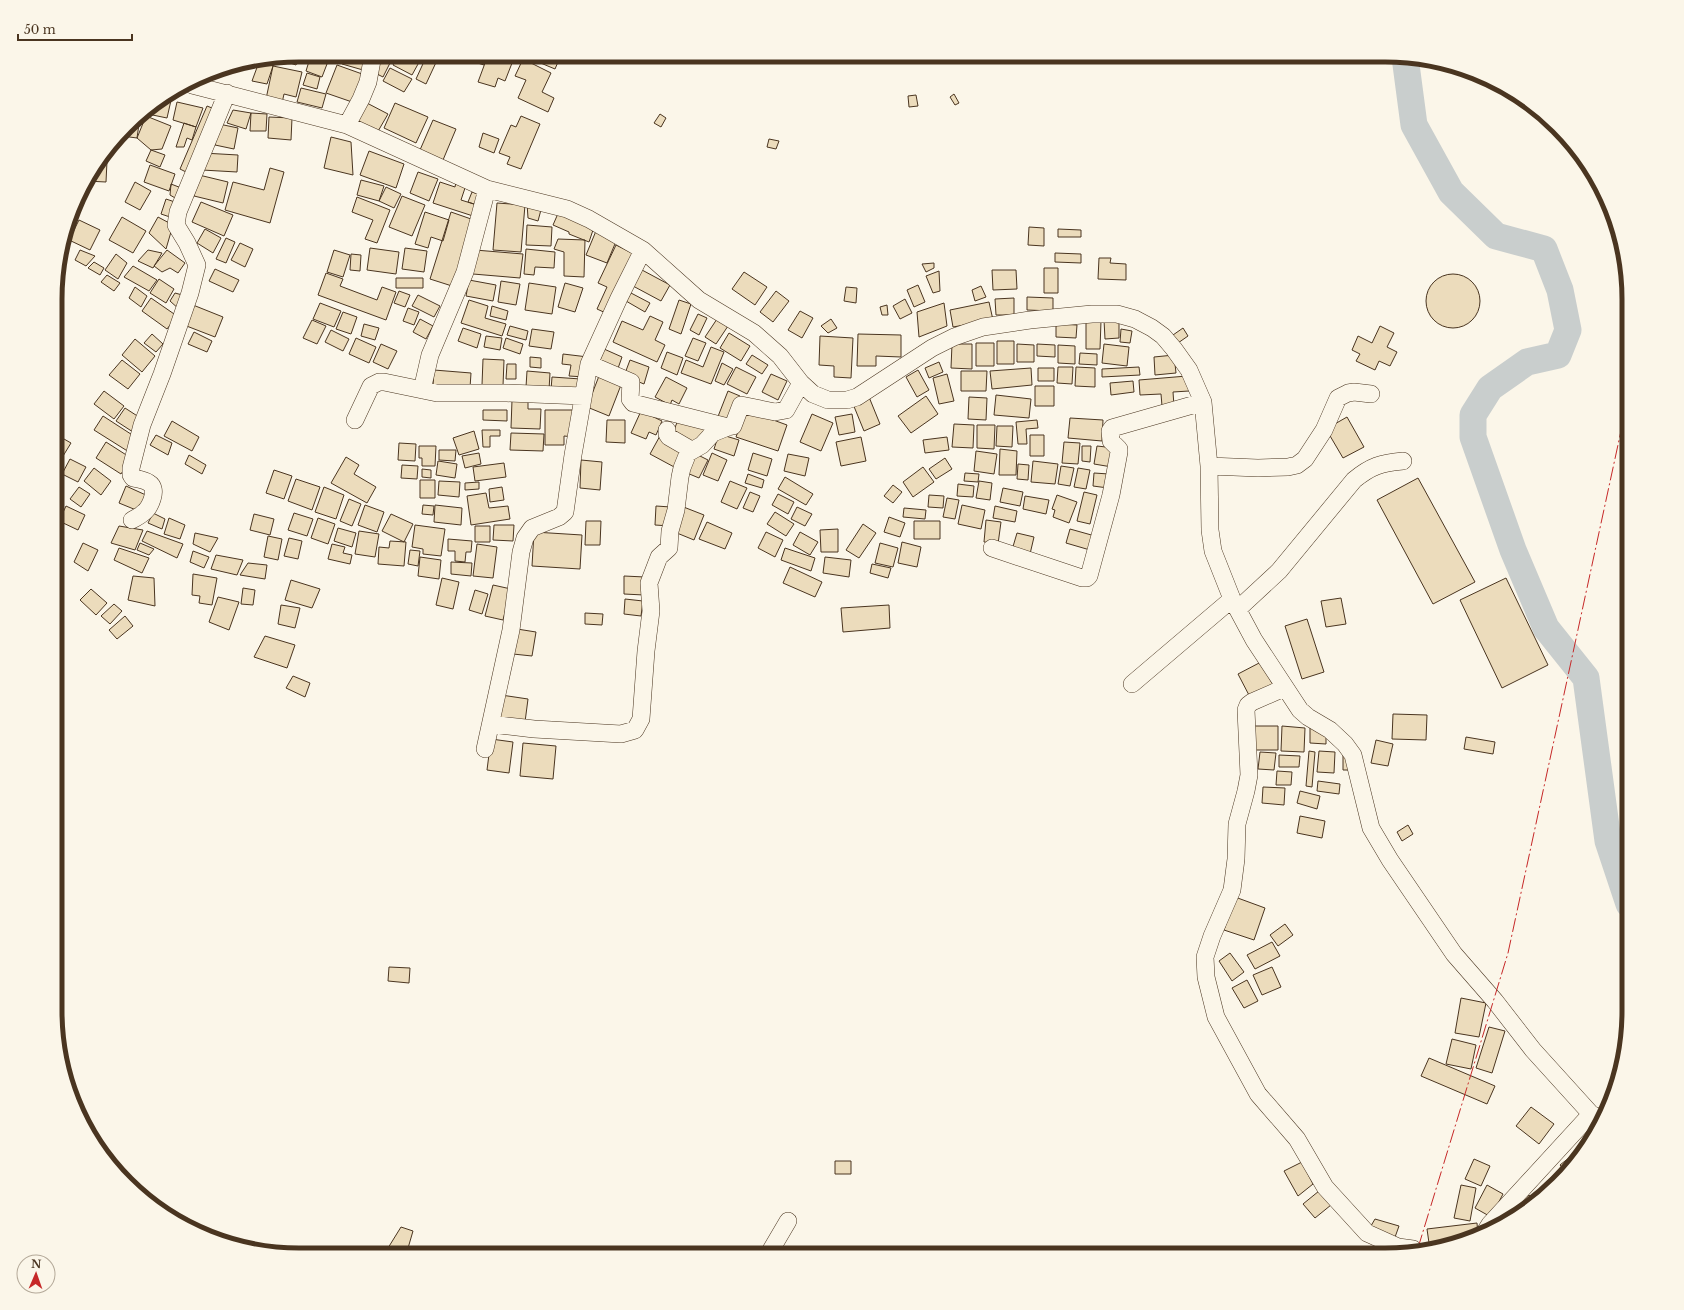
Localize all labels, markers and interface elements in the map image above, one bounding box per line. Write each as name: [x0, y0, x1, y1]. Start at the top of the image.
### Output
scale bar: [18, 16, 132, 42]
text: 50 m: [24, 22, 56, 37]
north arrow: [16, 1254, 56, 1294]
text: N: [31, 1257, 42, 1271]

